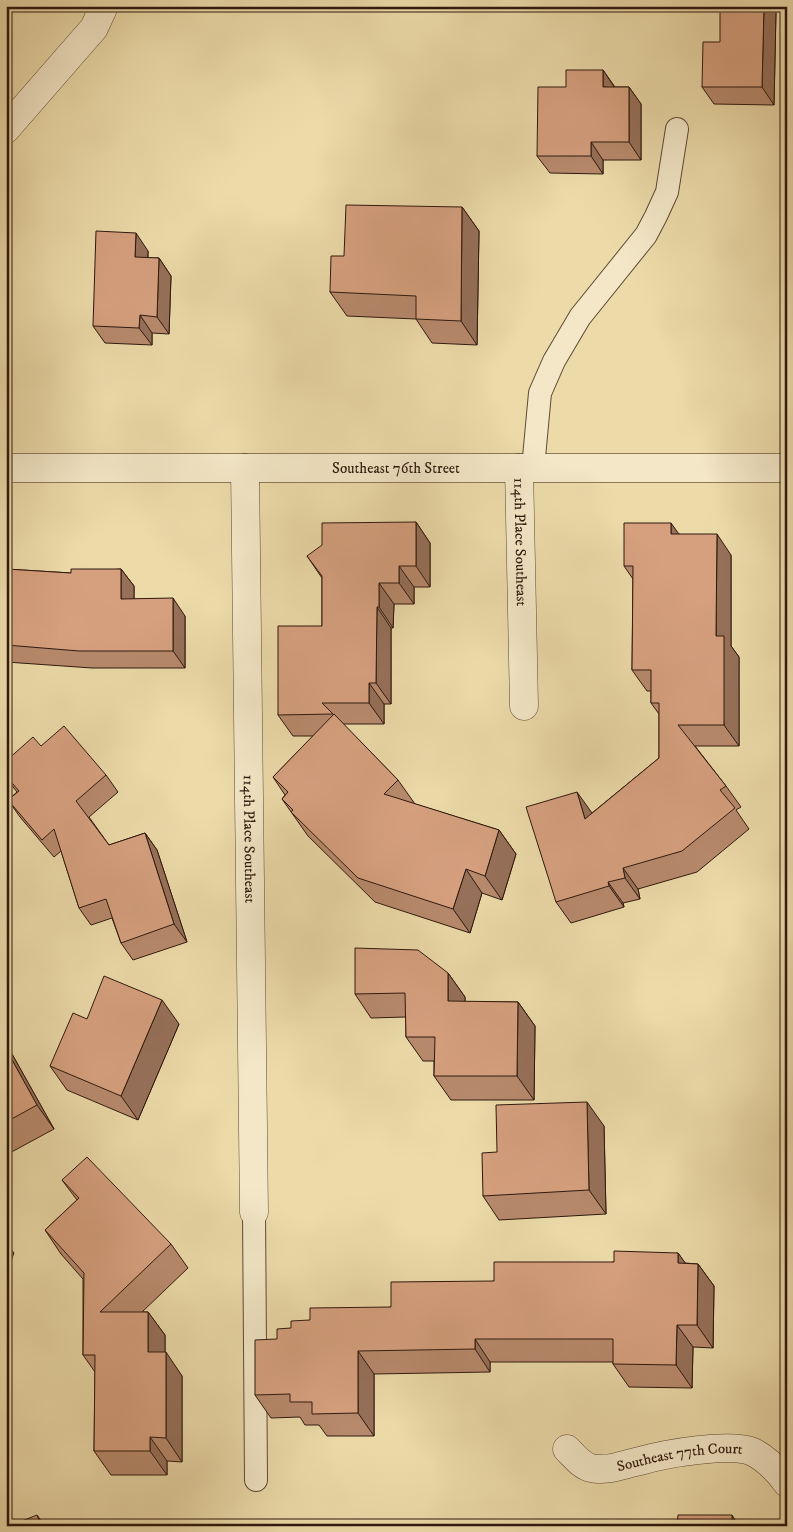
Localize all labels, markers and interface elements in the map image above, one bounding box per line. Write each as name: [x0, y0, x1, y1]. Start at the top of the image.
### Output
street label: Southeast 76th Street: [332, 459, 460, 478]
street label: 114th Place Southeast: [509, 478, 531, 607]
street label: 114th Place Southeast: [239, 775, 259, 904]
street label: Southeast 77th Court: [615, 1439, 744, 1476]

